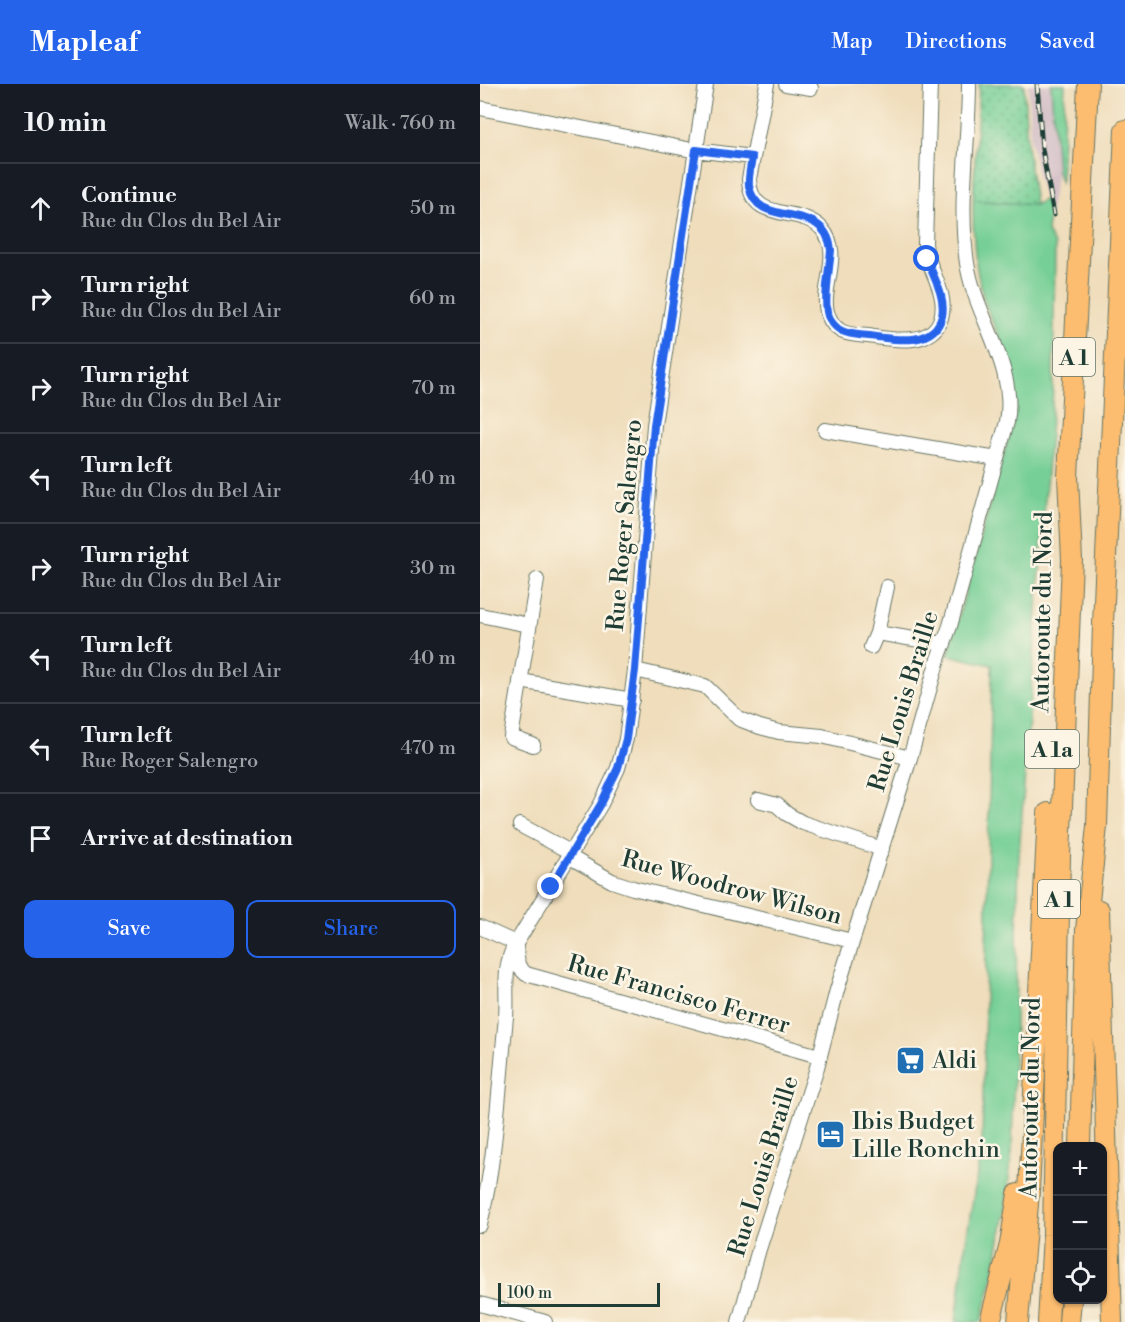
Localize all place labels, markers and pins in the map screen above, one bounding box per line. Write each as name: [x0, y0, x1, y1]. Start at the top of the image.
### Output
supermarket icon: Aldi: [895, 1044, 927, 1076]
place label: Aldi: [931, 1046, 977, 1076]
place label: Ibis Budget Lille Ronchin: [852, 1107, 1000, 1165]
hotel icon: Ibis Budget Lille Ronchin: [815, 1119, 847, 1151]

